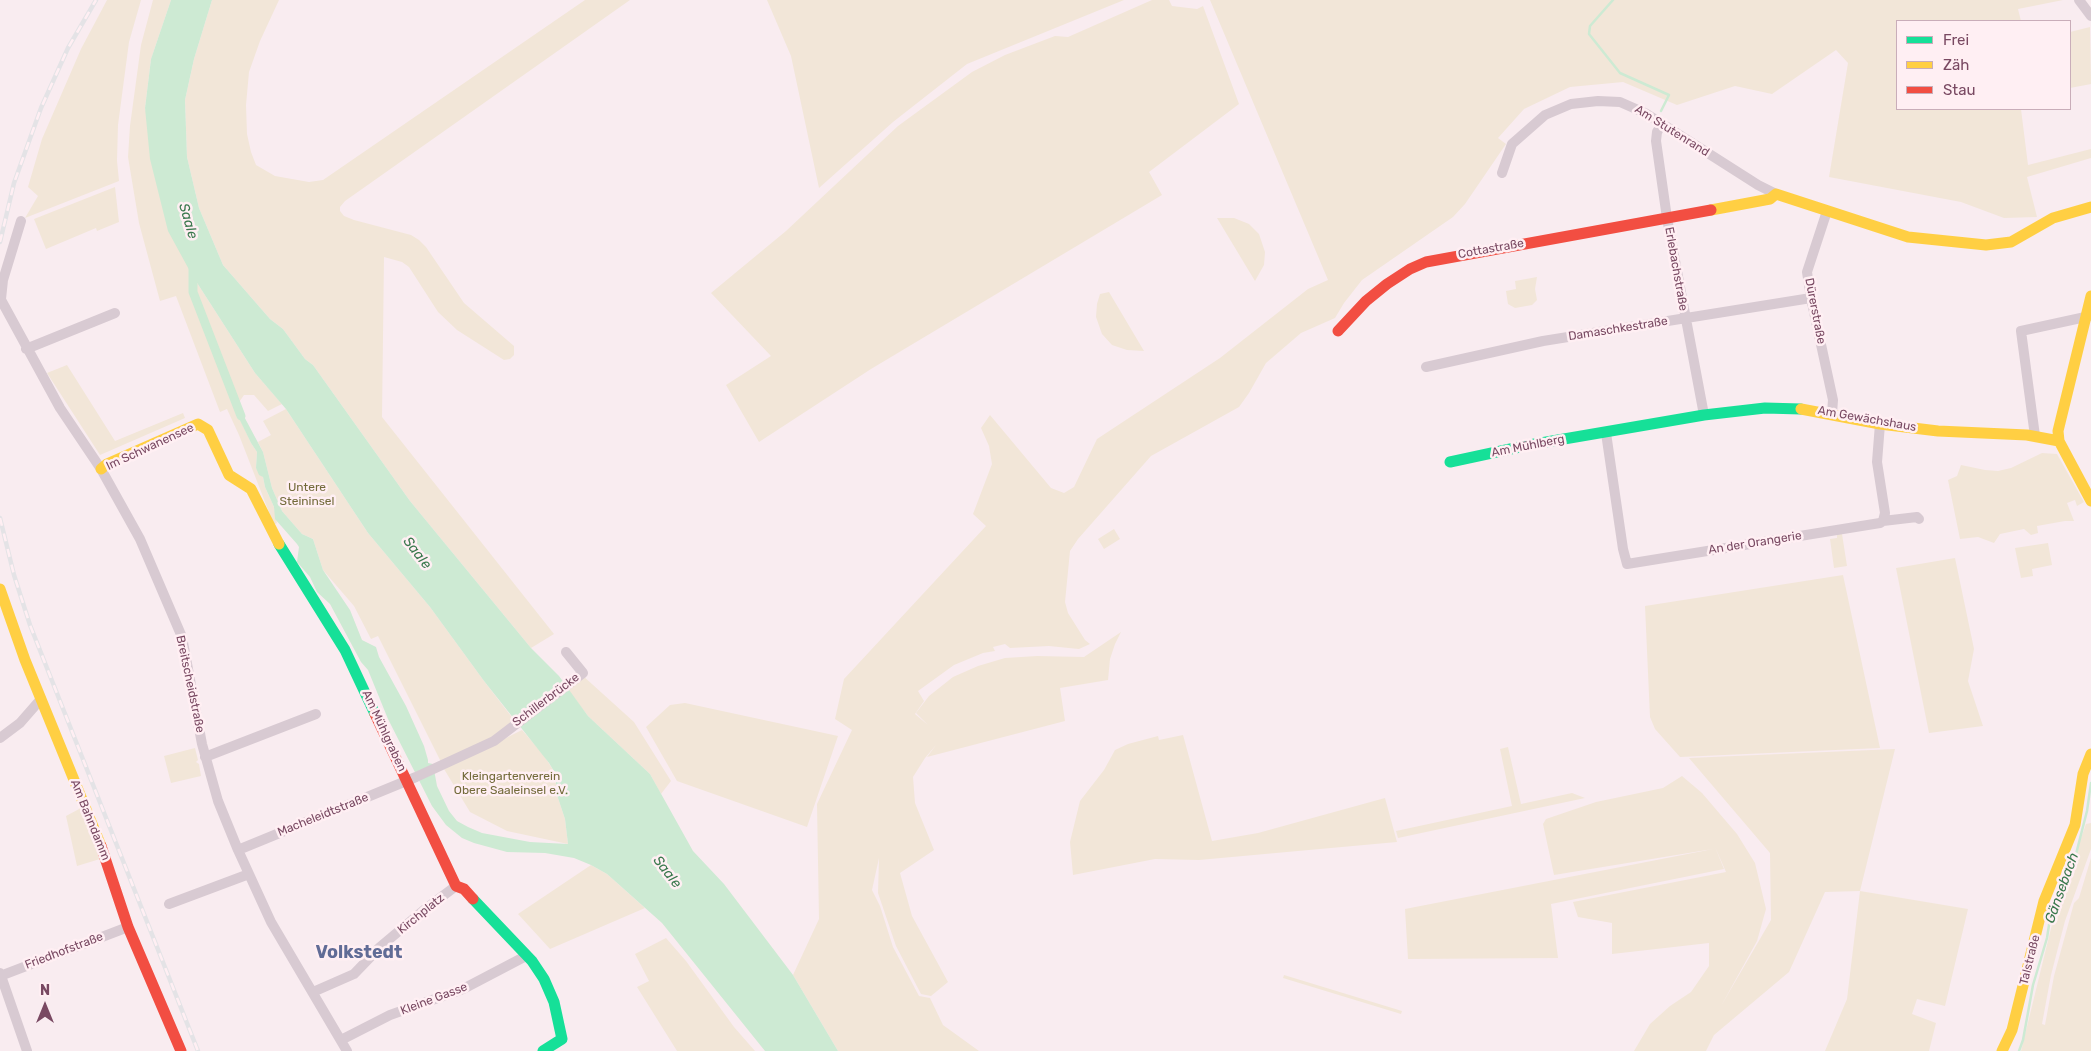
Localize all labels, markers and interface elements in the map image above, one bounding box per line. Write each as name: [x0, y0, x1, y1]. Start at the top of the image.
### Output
legend: [1896, 20, 2071, 110]
text: Frei: [1943, 31, 1969, 49]
text: Zäh: [1943, 56, 1969, 74]
text: Stau: [1943, 81, 1976, 99]
street label: Am Stutenrand: [1632, 102, 1712, 160]
water label: Saale: [175, 201, 201, 241]
street label: Erlebachstraße: [1662, 226, 1690, 312]
street label: Cottastraße: [1457, 236, 1525, 262]
street label: Dürerstraße: [1802, 277, 1828, 345]
street label: Damaschkestraße: [1567, 314, 1669, 344]
street label: Am Gewächshaus: [1817, 403, 1917, 435]
street label: Im Schwanensee: [104, 420, 196, 474]
street label: Am Mühlberg: [1490, 432, 1566, 460]
park label: Untere Steininsel: [280, 481, 334, 509]
street label: An der Orangerie: [1707, 529, 1803, 557]
water label: Saale: [399, 534, 435, 572]
street label: Breitscheidstraße: [173, 634, 207, 734]
street label: Schillerbrücke: [510, 670, 582, 730]
street label: Am Mühlgraben: [359, 688, 409, 774]
park label: Kleingartenverein Obere Saaleinsel e.V.: [454, 770, 568, 798]
street label: Am Bahndamm: [67, 777, 113, 863]
street label: Macheleidtstraße: [275, 790, 371, 840]
water label: Gänsebach: [2041, 850, 2083, 926]
water label: Saale: [649, 853, 685, 891]
street label: Kirchplatz: [395, 891, 447, 937]
street label: Friedhofstraße: [23, 929, 105, 973]
street label: Talstraße: [2017, 933, 2043, 987]
district label: Volkstedt: [316, 942, 402, 964]
street label: Kleine Gasse: [399, 980, 469, 1018]
north arrow: [20, 981, 70, 1031]
text: N: [40, 982, 50, 999]

